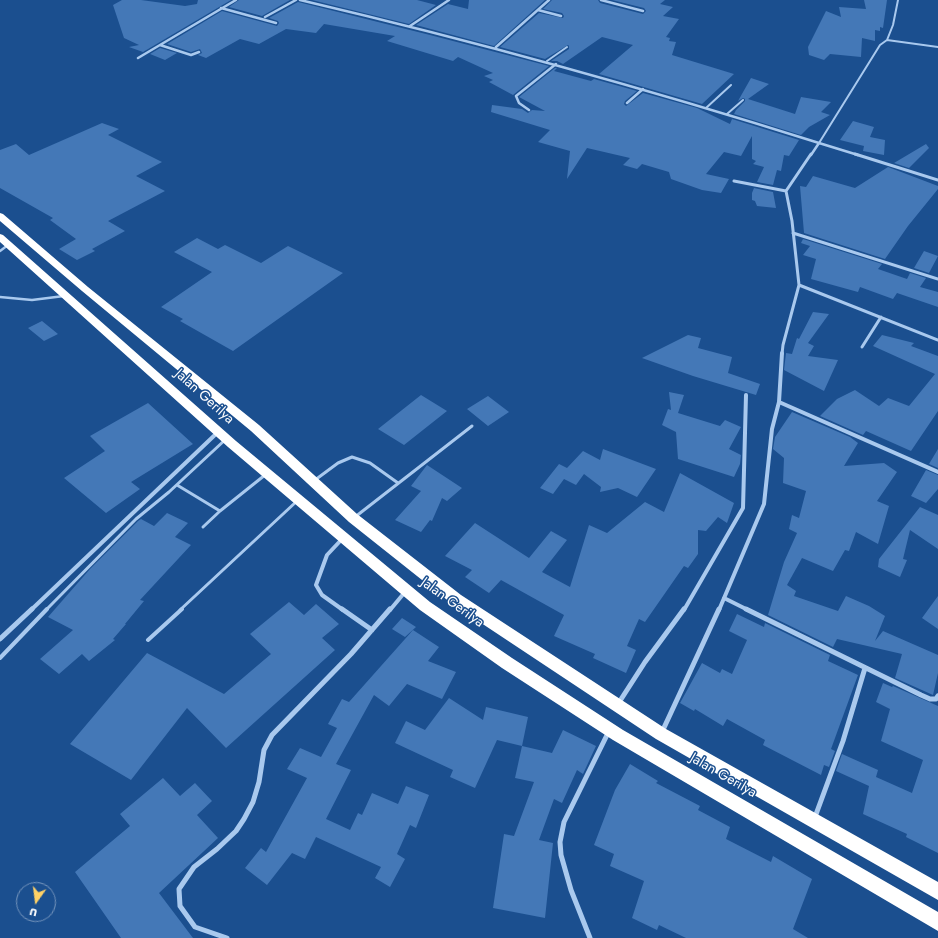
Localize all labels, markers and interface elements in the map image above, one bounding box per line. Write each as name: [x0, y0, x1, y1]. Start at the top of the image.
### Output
street label: Jalan Gerilya: [171, 366, 237, 428]
street label: Jalan Gerilya: [417, 574, 487, 632]
street label: Jalan Gerilya: [687, 750, 759, 802]
north arrow: [16, 882, 56, 922]
text: U: [28, 904, 39, 921]

